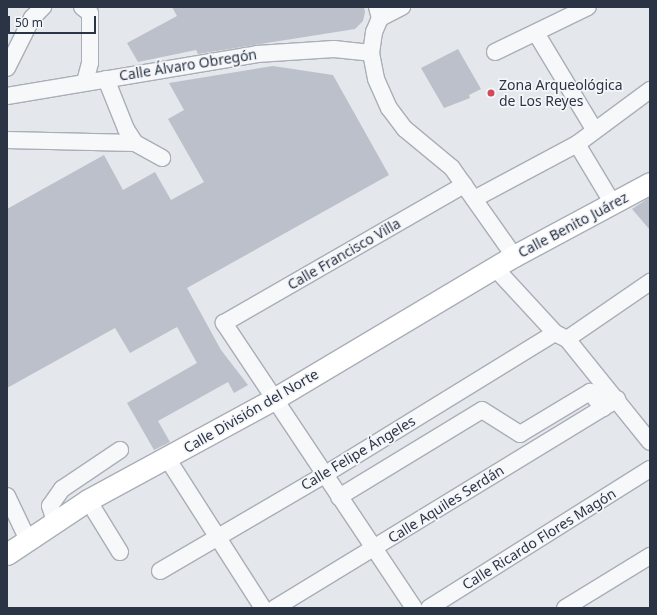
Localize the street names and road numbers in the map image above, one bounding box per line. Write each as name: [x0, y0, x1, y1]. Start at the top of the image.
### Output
street label: Calle Álvaro Obregón: [118, 46, 258, 84]
street label: Calle Benito Juárez: [515, 189, 631, 261]
street label: Calle Francisco Villa: [285, 215, 403, 293]
street label: Calle División del Norte: [181, 366, 321, 456]
street label: Calle Felipe Ángeles: [298, 412, 418, 494]
street label: Calle Aquiles Serdán: [385, 462, 507, 546]
street label: Calle Ricardo Flores Magón: [459, 485, 619, 593]

